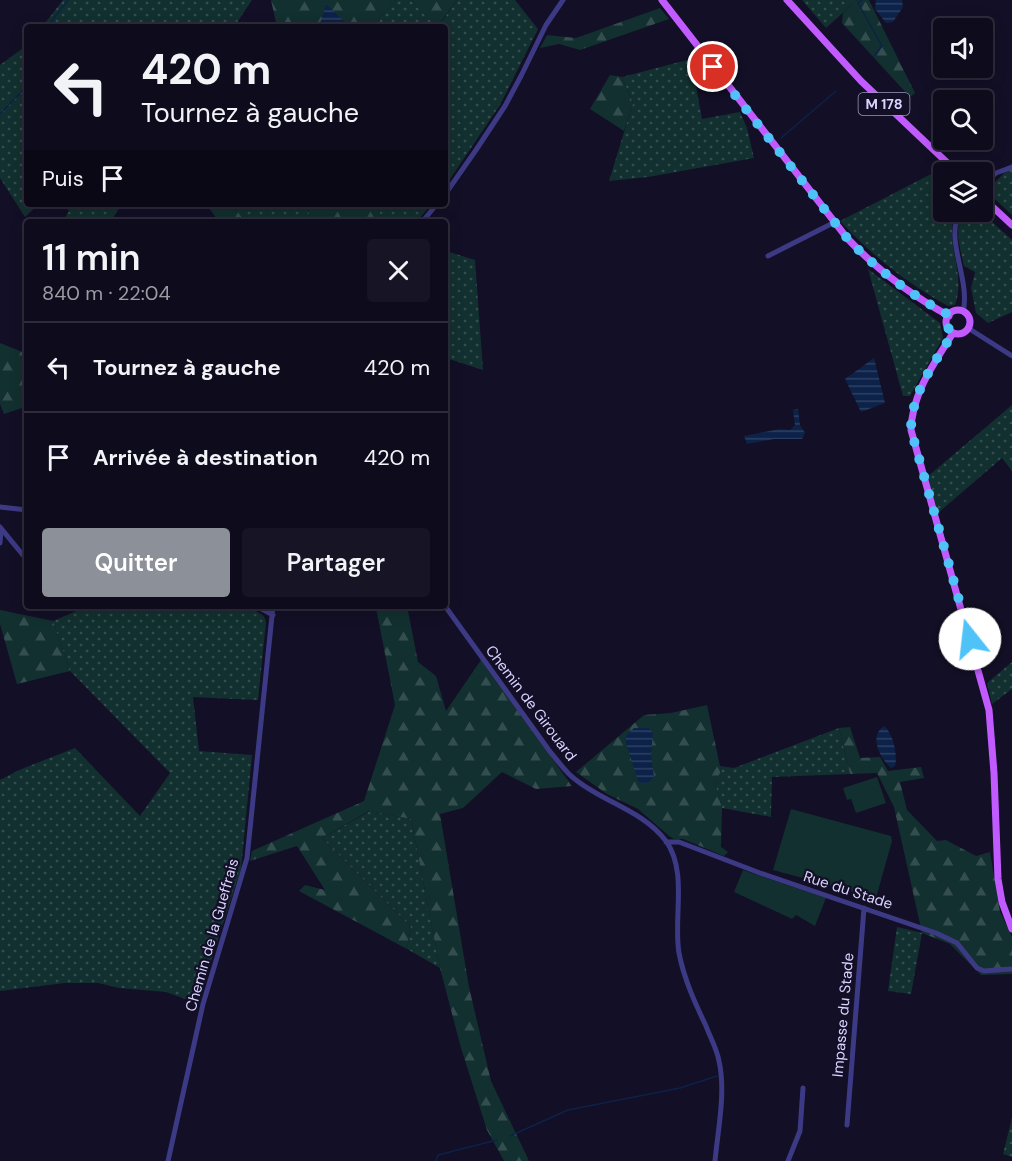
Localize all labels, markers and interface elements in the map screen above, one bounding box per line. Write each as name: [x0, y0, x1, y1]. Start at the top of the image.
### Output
map controls: [933, 18, 993, 222]
button: sound: [933, 18, 993, 78]
pin: [687, 41, 738, 92]
text: 420 m: [141, 42, 271, 97]
icon: left: [42, 48, 120, 126]
icon: arrive: [696, 50, 729, 83]
button: search: [933, 90, 993, 150]
road number: M 178: [858, 93, 910, 115]
text: Tournez à gauche: [141, 95, 359, 130]
icon: arrive: [96, 162, 129, 195]
button: layers: [933, 162, 993, 222]
text: Puis: [42, 164, 84, 193]
text: 11 min: [42, 234, 140, 281]
button: close: [367, 239, 430, 302]
text: 840 m · 22:04: [42, 280, 171, 306]
icon: left: [42, 351, 75, 384]
text: Tournez à gauche: [93, 353, 281, 382]
text: 420 m: [364, 353, 430, 382]
icon: arrive: [42, 441, 75, 474]
text: Arrivée à destination: [93, 443, 318, 472]
text: 420 m: [364, 443, 430, 472]
button: Quitter: [42, 528, 230, 597]
button: Partager: [242, 528, 430, 597]
position arrow: [938, 607, 1002, 671]
street label: Chemin de Girouard: [481, 641, 581, 765]
street label: Chemin de la Gueffrais: [181, 856, 243, 1014]
street label: Rue du Stade: [801, 866, 895, 914]
street label: Impasse du Stade: [828, 952, 858, 1078]

